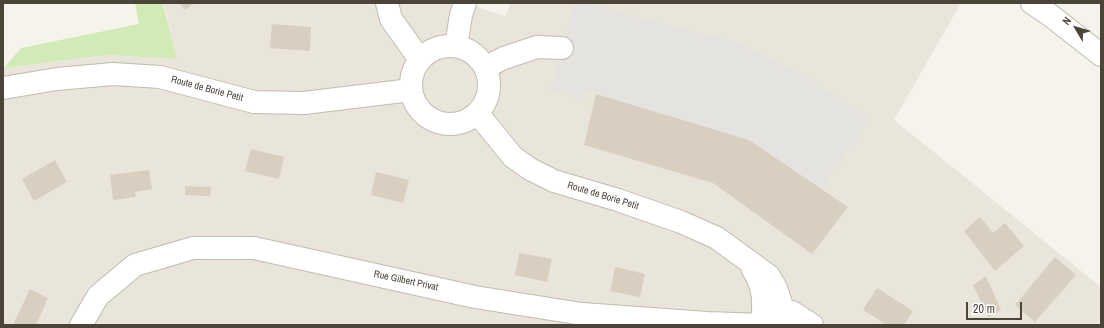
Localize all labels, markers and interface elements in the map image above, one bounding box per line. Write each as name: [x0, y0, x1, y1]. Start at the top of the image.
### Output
north arrow: [1056, 8, 1096, 48]
text: N: [1059, 14, 1074, 27]
street label: Route de Borie Petit: [170, 74, 244, 104]
street label: Route de Borie Petit: [566, 179, 640, 213]
street label: Rue Gilbert Privat: [373, 268, 439, 294]
scale bar: [968, 294, 1024, 320]
text: 20 m: [973, 301, 995, 317]

